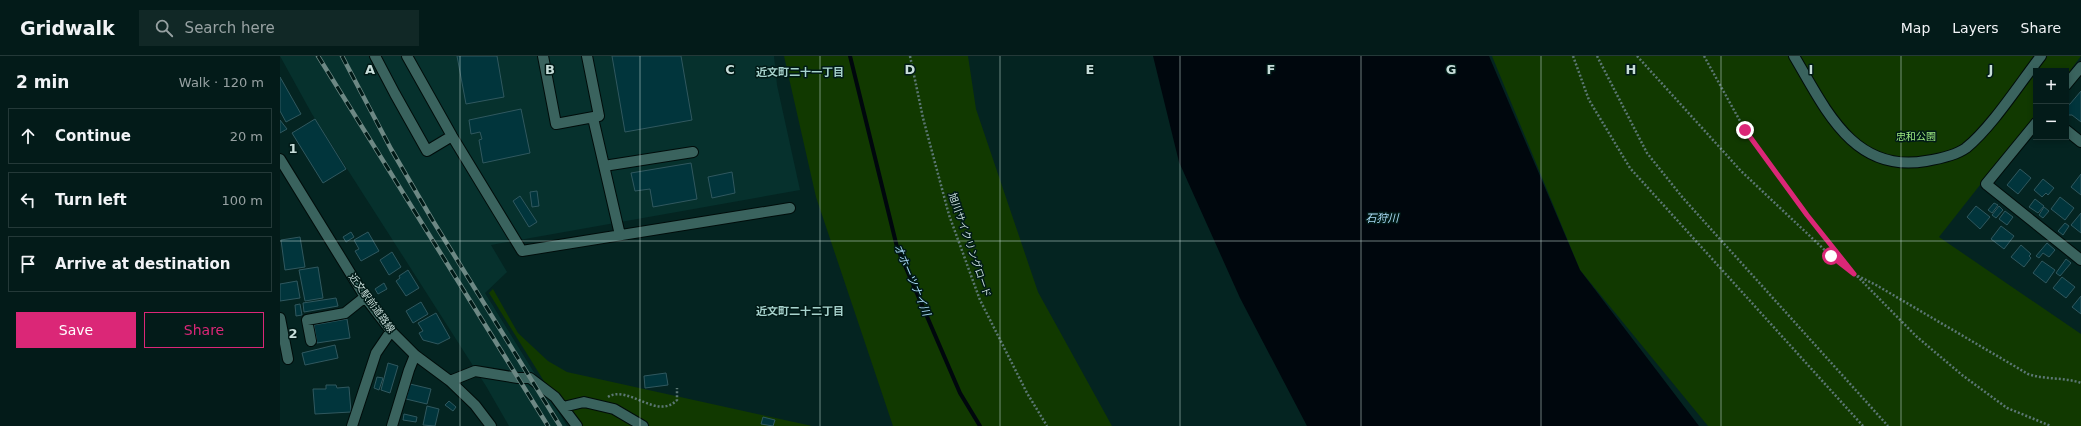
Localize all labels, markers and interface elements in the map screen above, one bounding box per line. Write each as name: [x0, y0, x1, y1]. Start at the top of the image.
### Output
search box: [139, 10, 419, 46]
text: Gridwalk: [20, 17, 115, 39]
icon: search: [153, 17, 175, 39]
text: Search here: [185, 19, 275, 37]
text: Map: [1901, 20, 1930, 36]
text: Layers: [1952, 20, 1999, 36]
text: Share: [2021, 20, 2061, 36]
text: A: [365, 62, 375, 77]
text: B: [545, 62, 555, 77]
text: C: [725, 62, 735, 77]
text: D: [905, 62, 916, 77]
text: E: [1086, 62, 1094, 77]
text: F: [1267, 62, 1275, 77]
text: G: [1446, 62, 1456, 77]
text: H: [1626, 62, 1636, 77]
text: I: [1809, 62, 1813, 77]
text: J: [1988, 62, 1993, 77]
district label: 近文町二十一丁目: [756, 66, 844, 79]
map controls: [2033, 68, 2069, 140]
button: +: [2033, 68, 2069, 104]
text: 2 min: [16, 72, 69, 92]
text: Walk · 120 m: [179, 75, 264, 90]
button: −: [2033, 104, 2069, 140]
route end: [1736, 121, 1754, 139]
icon: ahead: [17, 125, 39, 147]
text: Continue: [55, 127, 131, 145]
text: 20 m: [230, 129, 263, 144]
park label: 忠和公園: [1896, 131, 1936, 142]
text: 1: [288, 141, 298, 156]
icon: left: [17, 189, 39, 211]
text: Turn left: [55, 191, 127, 209]
street label: 旭川サイクリングロード: [947, 191, 993, 299]
text: 100 m: [221, 193, 263, 208]
water label: 石狩川: [1366, 212, 1399, 225]
water label: オホーツナイ川: [891, 242, 933, 319]
route start: [1822, 247, 1840, 265]
icon: arrive: [17, 253, 39, 275]
text: Arrive at destination: [55, 255, 230, 273]
street label: 近文駅前道路線: [347, 271, 397, 335]
district label: 近文町二十二丁目: [756, 305, 844, 318]
button: Save: [16, 312, 136, 348]
button: Share: [144, 312, 264, 348]
text: 2: [288, 326, 298, 341]

